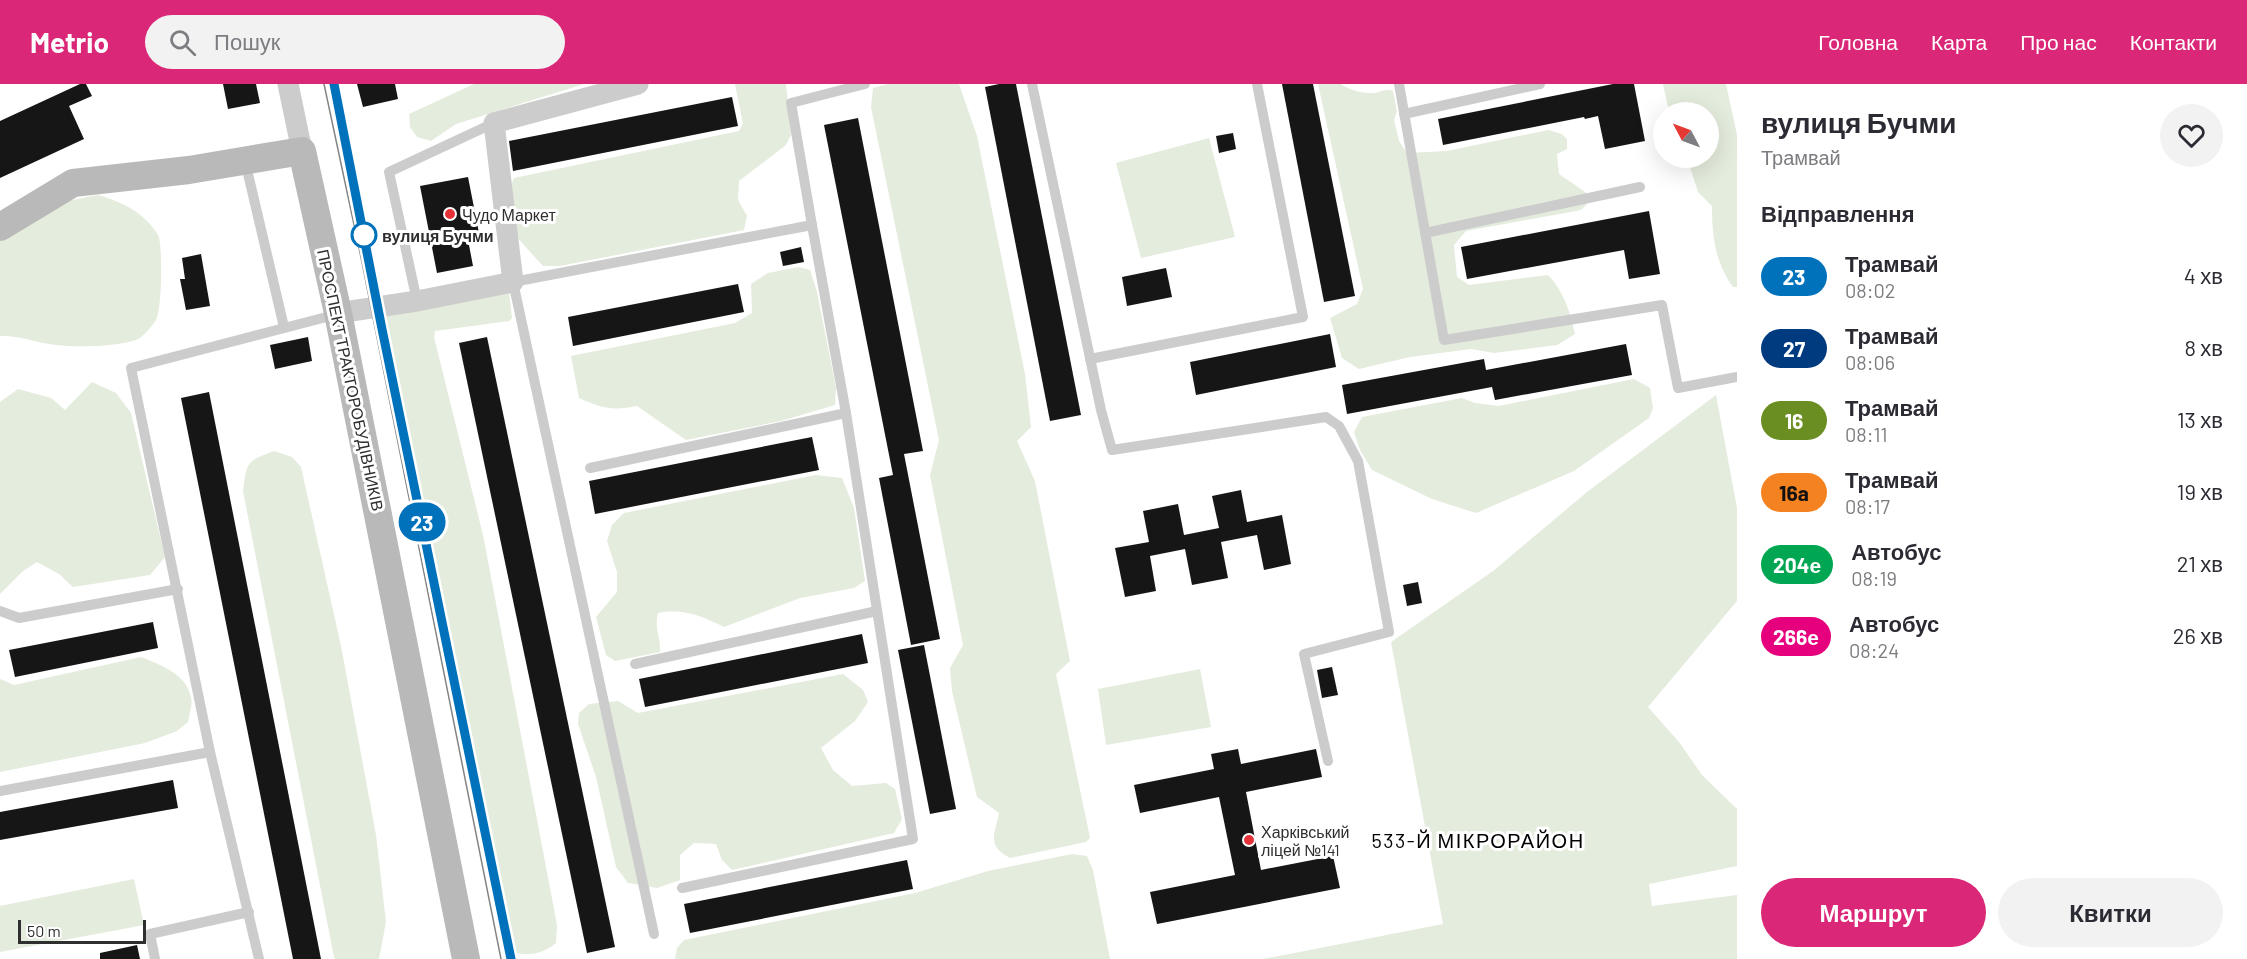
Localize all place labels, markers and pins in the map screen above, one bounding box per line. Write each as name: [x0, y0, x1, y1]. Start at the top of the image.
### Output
place label: Чудо Маркет: [462, 205, 556, 224]
marker: Чудо Маркет: [443, 207, 457, 221]
marker: вулиця Бучми: [351, 222, 377, 248]
place label: вулиця Бучми: [382, 226, 494, 245]
place label: Харківський ліцей №141: [1261, 822, 1350, 859]
marker: Харківський ліцей №141: [1242, 833, 1256, 847]

